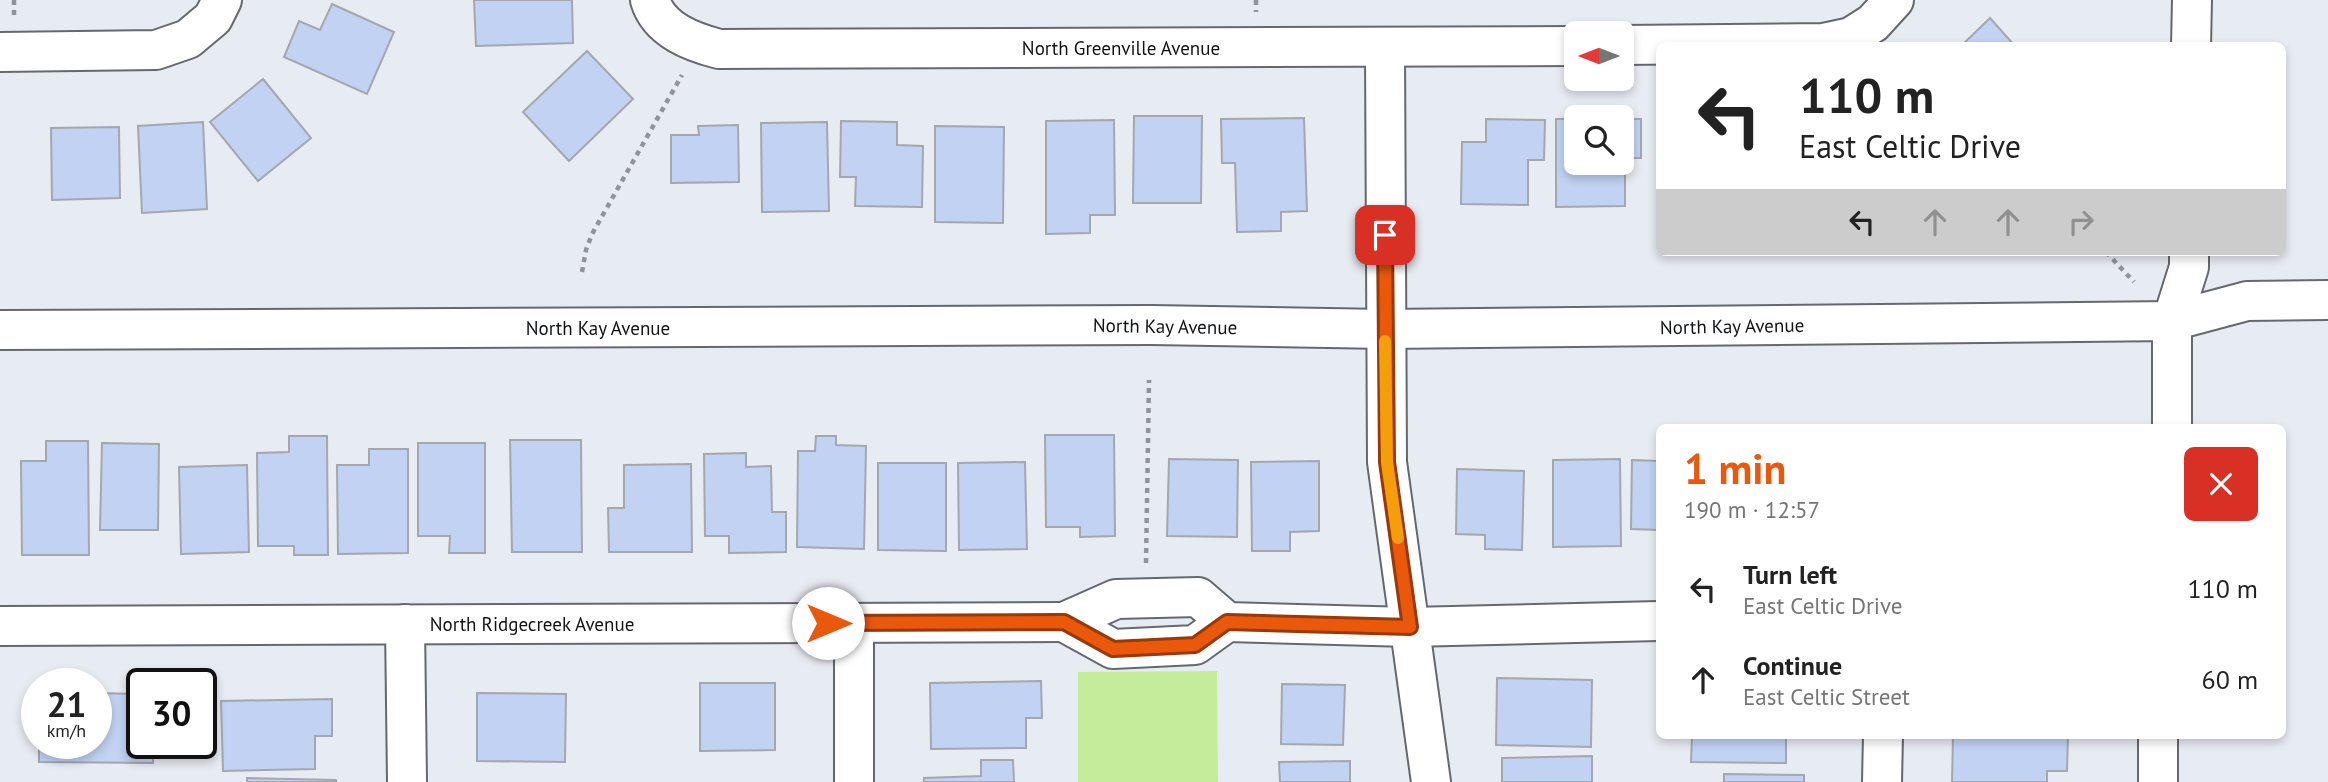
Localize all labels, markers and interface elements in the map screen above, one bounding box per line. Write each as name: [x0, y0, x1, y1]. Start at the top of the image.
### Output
north arrow: [1564, 21, 1634, 91]
map controls: [1564, 21, 1634, 175]
street label: North Greenville Avenue: [1022, 36, 1220, 60]
text: 110 m: [1799, 63, 1934, 127]
icon: left: [1684, 70, 1775, 161]
button: search: [1564, 105, 1634, 175]
text: East Celtic Drive: [1799, 125, 2021, 167]
icon: left: [1843, 203, 1881, 241]
icon: ahead: [1916, 203, 1954, 241]
icon: ahead: [1989, 203, 2027, 241]
icon: right: [2062, 203, 2100, 241]
pin: [1355, 205, 1415, 265]
icon: arrive: [1366, 216, 1404, 254]
street label: North Kay Avenue: [1093, 313, 1237, 339]
street label: North Kay Avenue: [1660, 313, 1804, 339]
street label: North Kay Avenue: [526, 316, 670, 340]
text: 1 min: [1684, 441, 1786, 496]
button: close: [2184, 447, 2258, 521]
text: 190 m · 12:57: [1684, 495, 1820, 524]
text: Turn left: [1743, 558, 1837, 591]
icon: left: [1684, 570, 1722, 608]
text: 110 m: [2187, 572, 2258, 605]
position arrow: [791, 586, 865, 660]
text: East Celtic Drive: [1743, 591, 1903, 620]
street label: North Ridgecreek Avenue: [430, 612, 634, 636]
text: Continue: [1743, 649, 1842, 682]
icon: ahead: [1684, 661, 1722, 699]
text: 60 m: [2202, 663, 2258, 696]
speed limit sign: 30: [126, 668, 217, 759]
text: 21: [47, 681, 86, 727]
text: East Celtic Street: [1743, 682, 1910, 711]
text: km/h: [47, 719, 86, 742]

